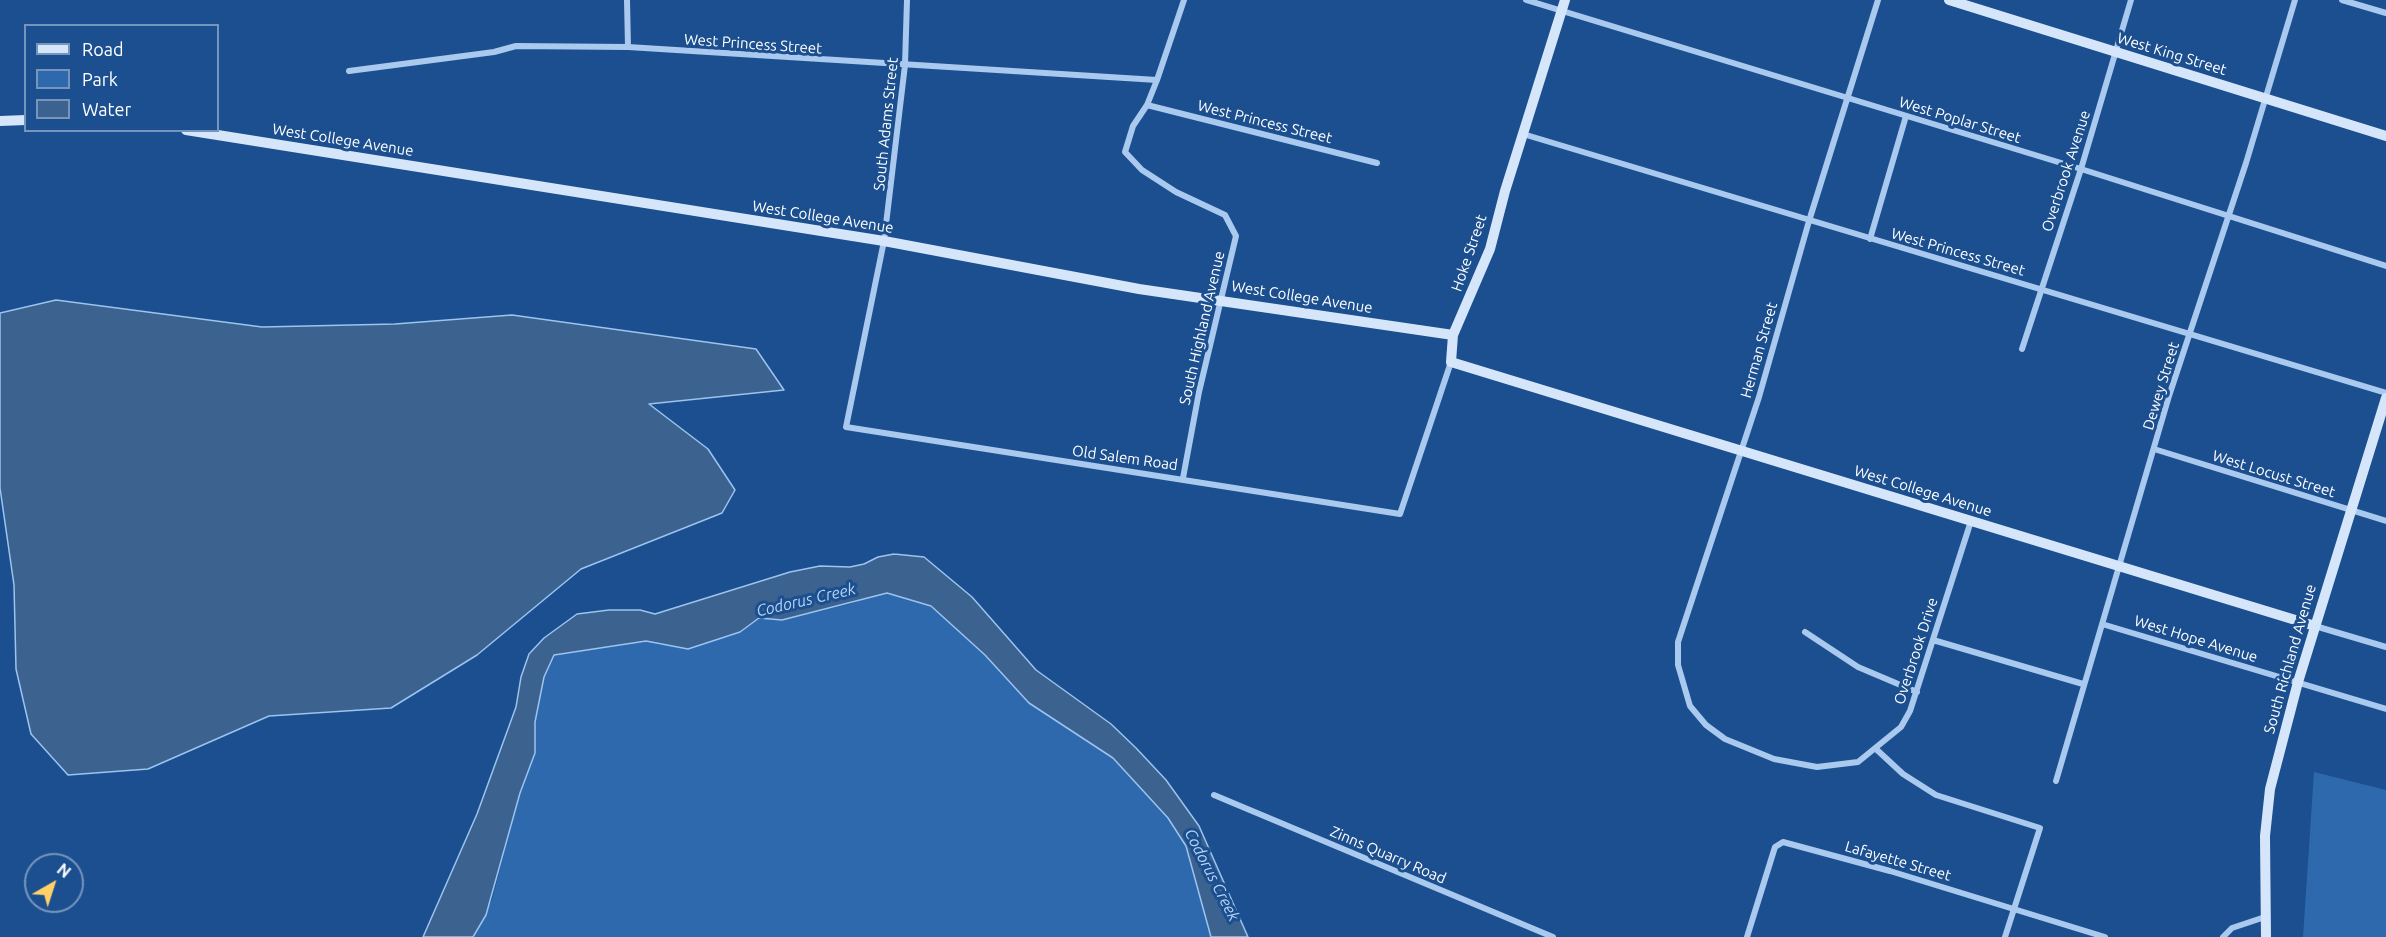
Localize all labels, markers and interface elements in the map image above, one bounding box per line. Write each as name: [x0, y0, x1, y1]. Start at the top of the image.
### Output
legend: [24, 24, 219, 132]
street label: West King Street: [2115, 29, 2229, 79]
street label: West Princess Street: [683, 30, 823, 58]
text: Road: [82, 39, 124, 59]
street label: South Adams Street: [870, 56, 902, 192]
text: Park: [82, 69, 118, 89]
street label: West Poplar Street: [1897, 93, 2023, 147]
street label: West Princess Street: [1196, 97, 1334, 147]
text: Water: [82, 99, 131, 119]
street label: Overbrook Avenue: [2038, 108, 2094, 234]
street label: West College Avenue: [271, 120, 415, 160]
street label: West College Avenue: [751, 197, 895, 237]
street label: Hoke Street: [1447, 212, 1491, 294]
street label: West Princess Street: [1889, 224, 2027, 280]
street label: South Highland Avenue: [1176, 249, 1228, 407]
street label: West College Avenue: [1230, 277, 1374, 317]
street label: Herman Street: [1737, 300, 1781, 400]
street label: Dewey Street: [2139, 340, 2183, 432]
street label: Old Salem Road: [1071, 442, 1179, 474]
street label: West Locust Street: [2210, 447, 2338, 501]
street label: West College Avenue: [1852, 462, 1994, 520]
water label: Codorus Creek: [754, 579, 858, 621]
street label: South Richland Avenue: [2260, 582, 2320, 736]
street label: Overbrook Drive: [1890, 595, 1942, 707]
street label: West Hope Avenue: [2132, 612, 2260, 666]
street label: Zinns Quarry Road: [1327, 822, 1449, 888]
water label: Codorus Creek: [1180, 825, 1244, 925]
street label: Lafayette Street: [1843, 837, 1953, 885]
north arrow: [24, 853, 84, 913]
text: N: [54, 860, 74, 881]

